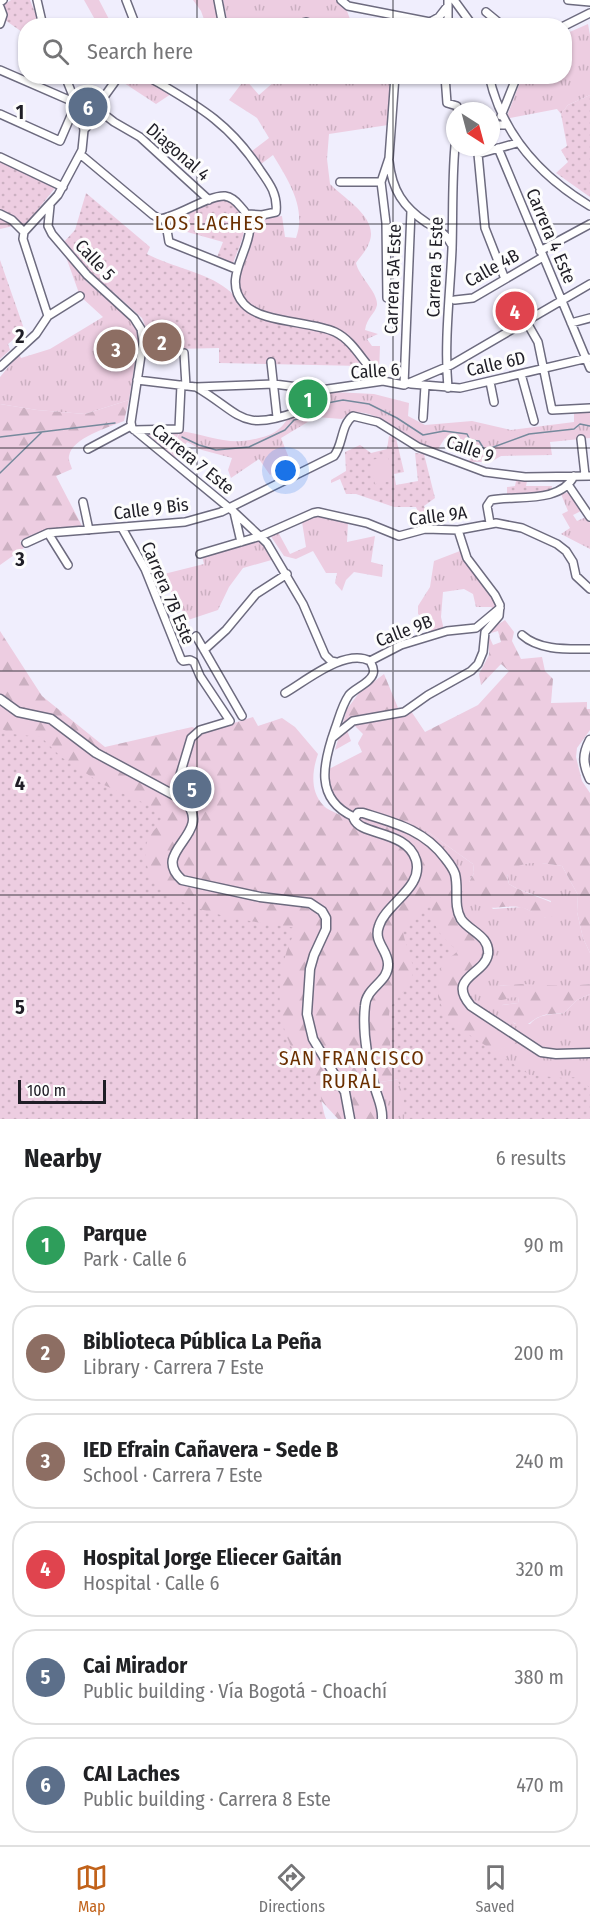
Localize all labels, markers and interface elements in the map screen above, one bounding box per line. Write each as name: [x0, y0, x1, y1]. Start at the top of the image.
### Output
search box: [18, 18, 572, 84]
icon: search: [39, 35, 72, 68]
text: Search here: [87, 38, 193, 65]
pin: 6: [68, 84, 107, 130]
text: 1: [16, 100, 24, 124]
north arrow: [446, 102, 500, 156]
street label: Diagonal 4: [142, 118, 215, 186]
street label: Carrera 4 Este: [521, 185, 581, 287]
district label: LOS LACHES: [155, 211, 265, 235]
street label: Carrera 5 Este: [422, 216, 448, 318]
street label: Carrera 5A Este: [380, 224, 406, 334]
street label: Calle 5: [70, 235, 120, 285]
street label: Calle 4B: [461, 244, 523, 292]
pin: 4: [496, 288, 534, 334]
pin: 2: [142, 320, 182, 364]
text: 2: [14, 324, 25, 348]
pin: 3: [96, 326, 136, 372]
street label: Calle 6D: [465, 347, 527, 381]
street label: Calle 6: [350, 358, 400, 384]
pin: 1: [288, 376, 328, 422]
street label: Carrera 7 Este: [147, 419, 239, 499]
street label: Calle 9: [443, 431, 497, 467]
your location: [271, 456, 300, 485]
street label: Calle 9 Bis: [112, 493, 190, 524]
street label: Calle 9A: [408, 501, 469, 530]
street label: Carrera 7B Este: [136, 538, 200, 648]
text: 3: [14, 547, 25, 571]
street label: Calle 9B: [373, 610, 436, 652]
pin: 5: [172, 766, 212, 812]
text: 4: [15, 771, 25, 795]
text: 5: [15, 995, 25, 1019]
district label: SAN FRANCISCO RURAL: [279, 1046, 425, 1093]
scale bar: [18, 1077, 106, 1104]
text: 100 m: [27, 1081, 66, 1100]
text: Nearby: [24, 1143, 101, 1174]
text: 6 results: [496, 1146, 566, 1170]
text: Parque: [83, 1220, 147, 1247]
text: 1: [41, 1233, 50, 1257]
text: 90 m: [524, 1233, 564, 1257]
text: Park · Calle 6: [83, 1247, 187, 1271]
text: Biblioteca Pública La Peña: [83, 1328, 322, 1355]
text: 2: [41, 1341, 50, 1365]
text: 200 m: [514, 1341, 564, 1365]
text: Library · Carrera 7 Este: [83, 1355, 264, 1379]
text: IED Efrain Cañavera - Sede B: [83, 1436, 338, 1463]
text: 3: [41, 1449, 50, 1473]
text: 240 m: [515, 1449, 564, 1473]
text: School · Carrera 7 Este: [83, 1463, 263, 1487]
text: Hospital Jorge Eliecer Gaitán: [83, 1544, 342, 1571]
text: 4: [40, 1557, 51, 1581]
text: 320 m: [516, 1557, 564, 1581]
text: Hospital · Calle 6: [83, 1571, 219, 1595]
text: Cai Mirador: [83, 1652, 187, 1679]
text: 5: [41, 1665, 50, 1689]
text: 380 m: [514, 1665, 564, 1689]
text: Public building · Vía Bogotá - Choachí: [83, 1679, 387, 1703]
text: CAI Laches: [83, 1760, 180, 1787]
text: 6: [40, 1773, 51, 1797]
text: 470 m: [516, 1773, 564, 1797]
text: Public building · Carrera 8 Este: [83, 1787, 331, 1811]
tab: Map: [75, 1861, 108, 1916]
tab: Directions: [259, 1861, 325, 1916]
tab: Saved: [476, 1861, 515, 1916]

